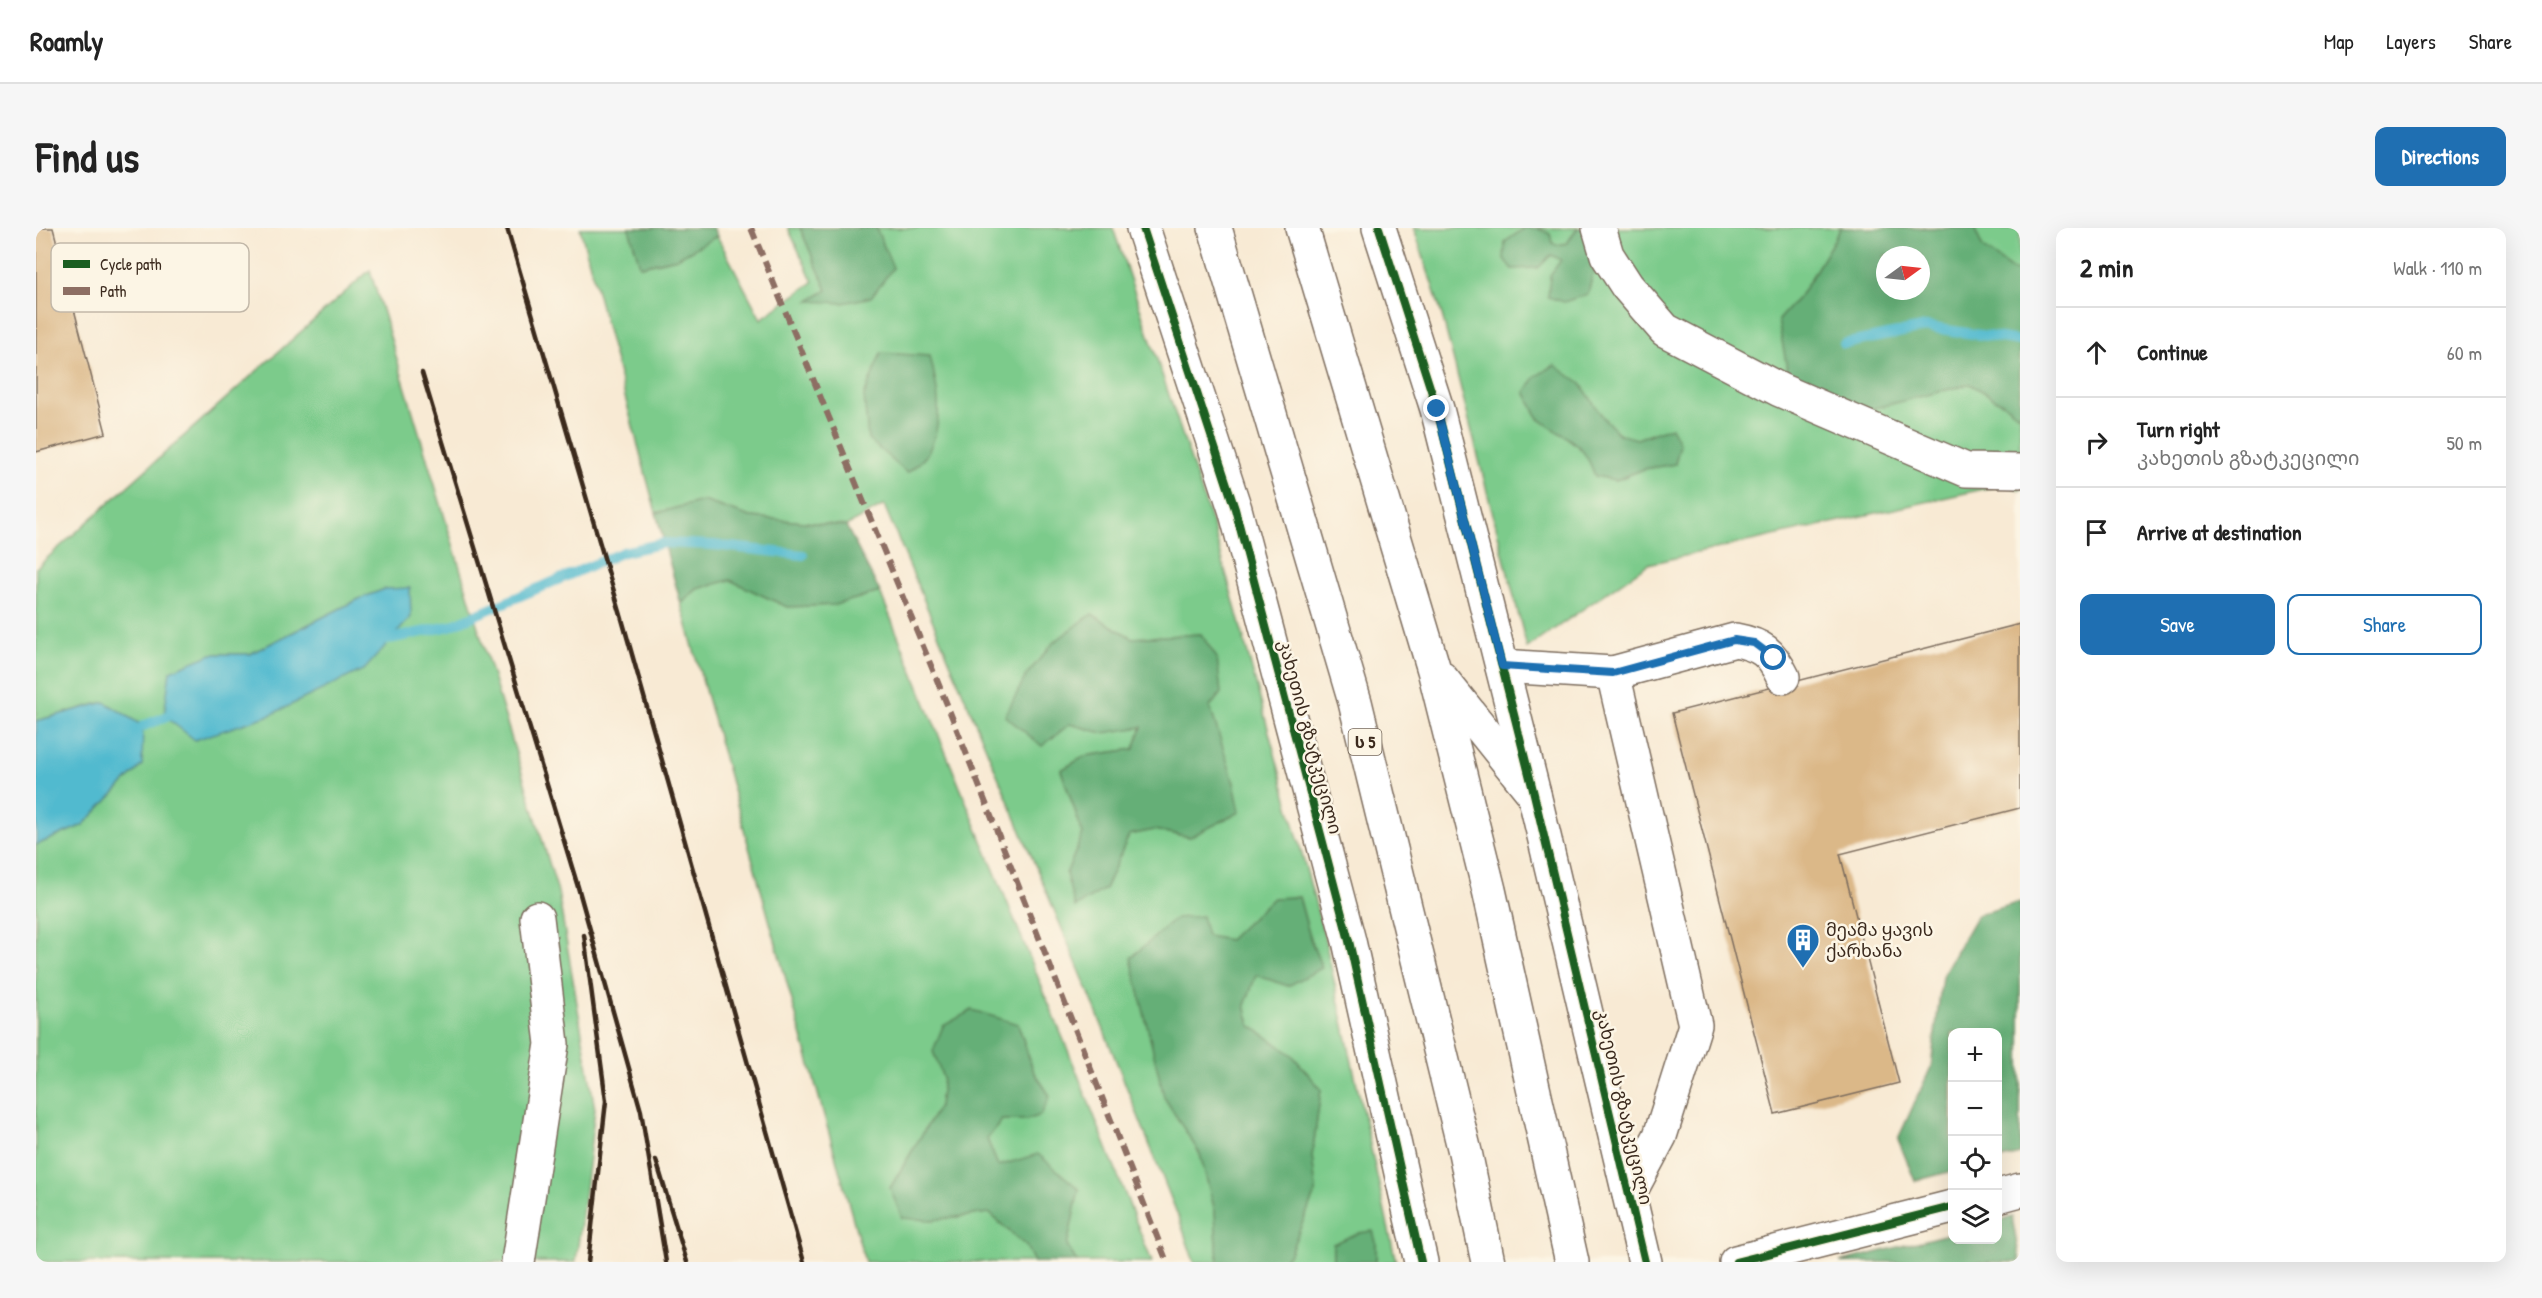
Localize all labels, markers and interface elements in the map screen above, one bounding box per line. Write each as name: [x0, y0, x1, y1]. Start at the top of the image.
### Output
text: Roamly: [30, 22, 103, 60]
text: Map: [2324, 27, 2353, 56]
text: Layers: [2386, 27, 2436, 56]
text: Share: [2469, 27, 2512, 56]
button: Directions: [2375, 127, 2506, 186]
text: Find us: [36, 128, 139, 185]
legend: [51, 243, 249, 312]
north arrow: [1876, 246, 1930, 300]
text: 2 min: [2080, 250, 2133, 285]
text: Cycle path: [100, 253, 162, 275]
text: Walk · 110 m: [2393, 254, 2482, 281]
text: Path: [100, 280, 126, 302]
icon: ahead: [2080, 336, 2113, 369]
text: Continue: [2137, 337, 2208, 367]
text: 60 m: [2447, 339, 2482, 366]
route end: [1423, 395, 1449, 421]
text: Turn right: [2137, 414, 2220, 444]
icon: right: [2080, 426, 2113, 459]
text: 50 m: [2446, 429, 2482, 456]
text: კახეთის გზატკეცილი: [2137, 444, 2359, 471]
icon: arrive: [2080, 516, 2113, 549]
text: Arrive at destination: [2137, 517, 2302, 547]
button: Save: [2080, 594, 2275, 655]
button: Share: [2287, 594, 2482, 655]
street label: კახეთის გზატკეცილი: [1272, 637, 1348, 837]
route start: [1760, 644, 1786, 670]
road number: ს 5: [1348, 729, 1382, 755]
place label: მეამა ყავის ქარხანა: [1826, 917, 1933, 963]
building icon: მეამა ყავის ქარხანა: [1785, 922, 1821, 969]
street label: კახეთის გზატკეცილი: [1590, 1007, 1659, 1207]
map controls: [1948, 1028, 2002, 1244]
button: +: [1948, 1028, 2002, 1082]
button: −: [1948, 1082, 2002, 1136]
button: locate: [1948, 1136, 2002, 1190]
button: layers: [1948, 1190, 2002, 1244]

